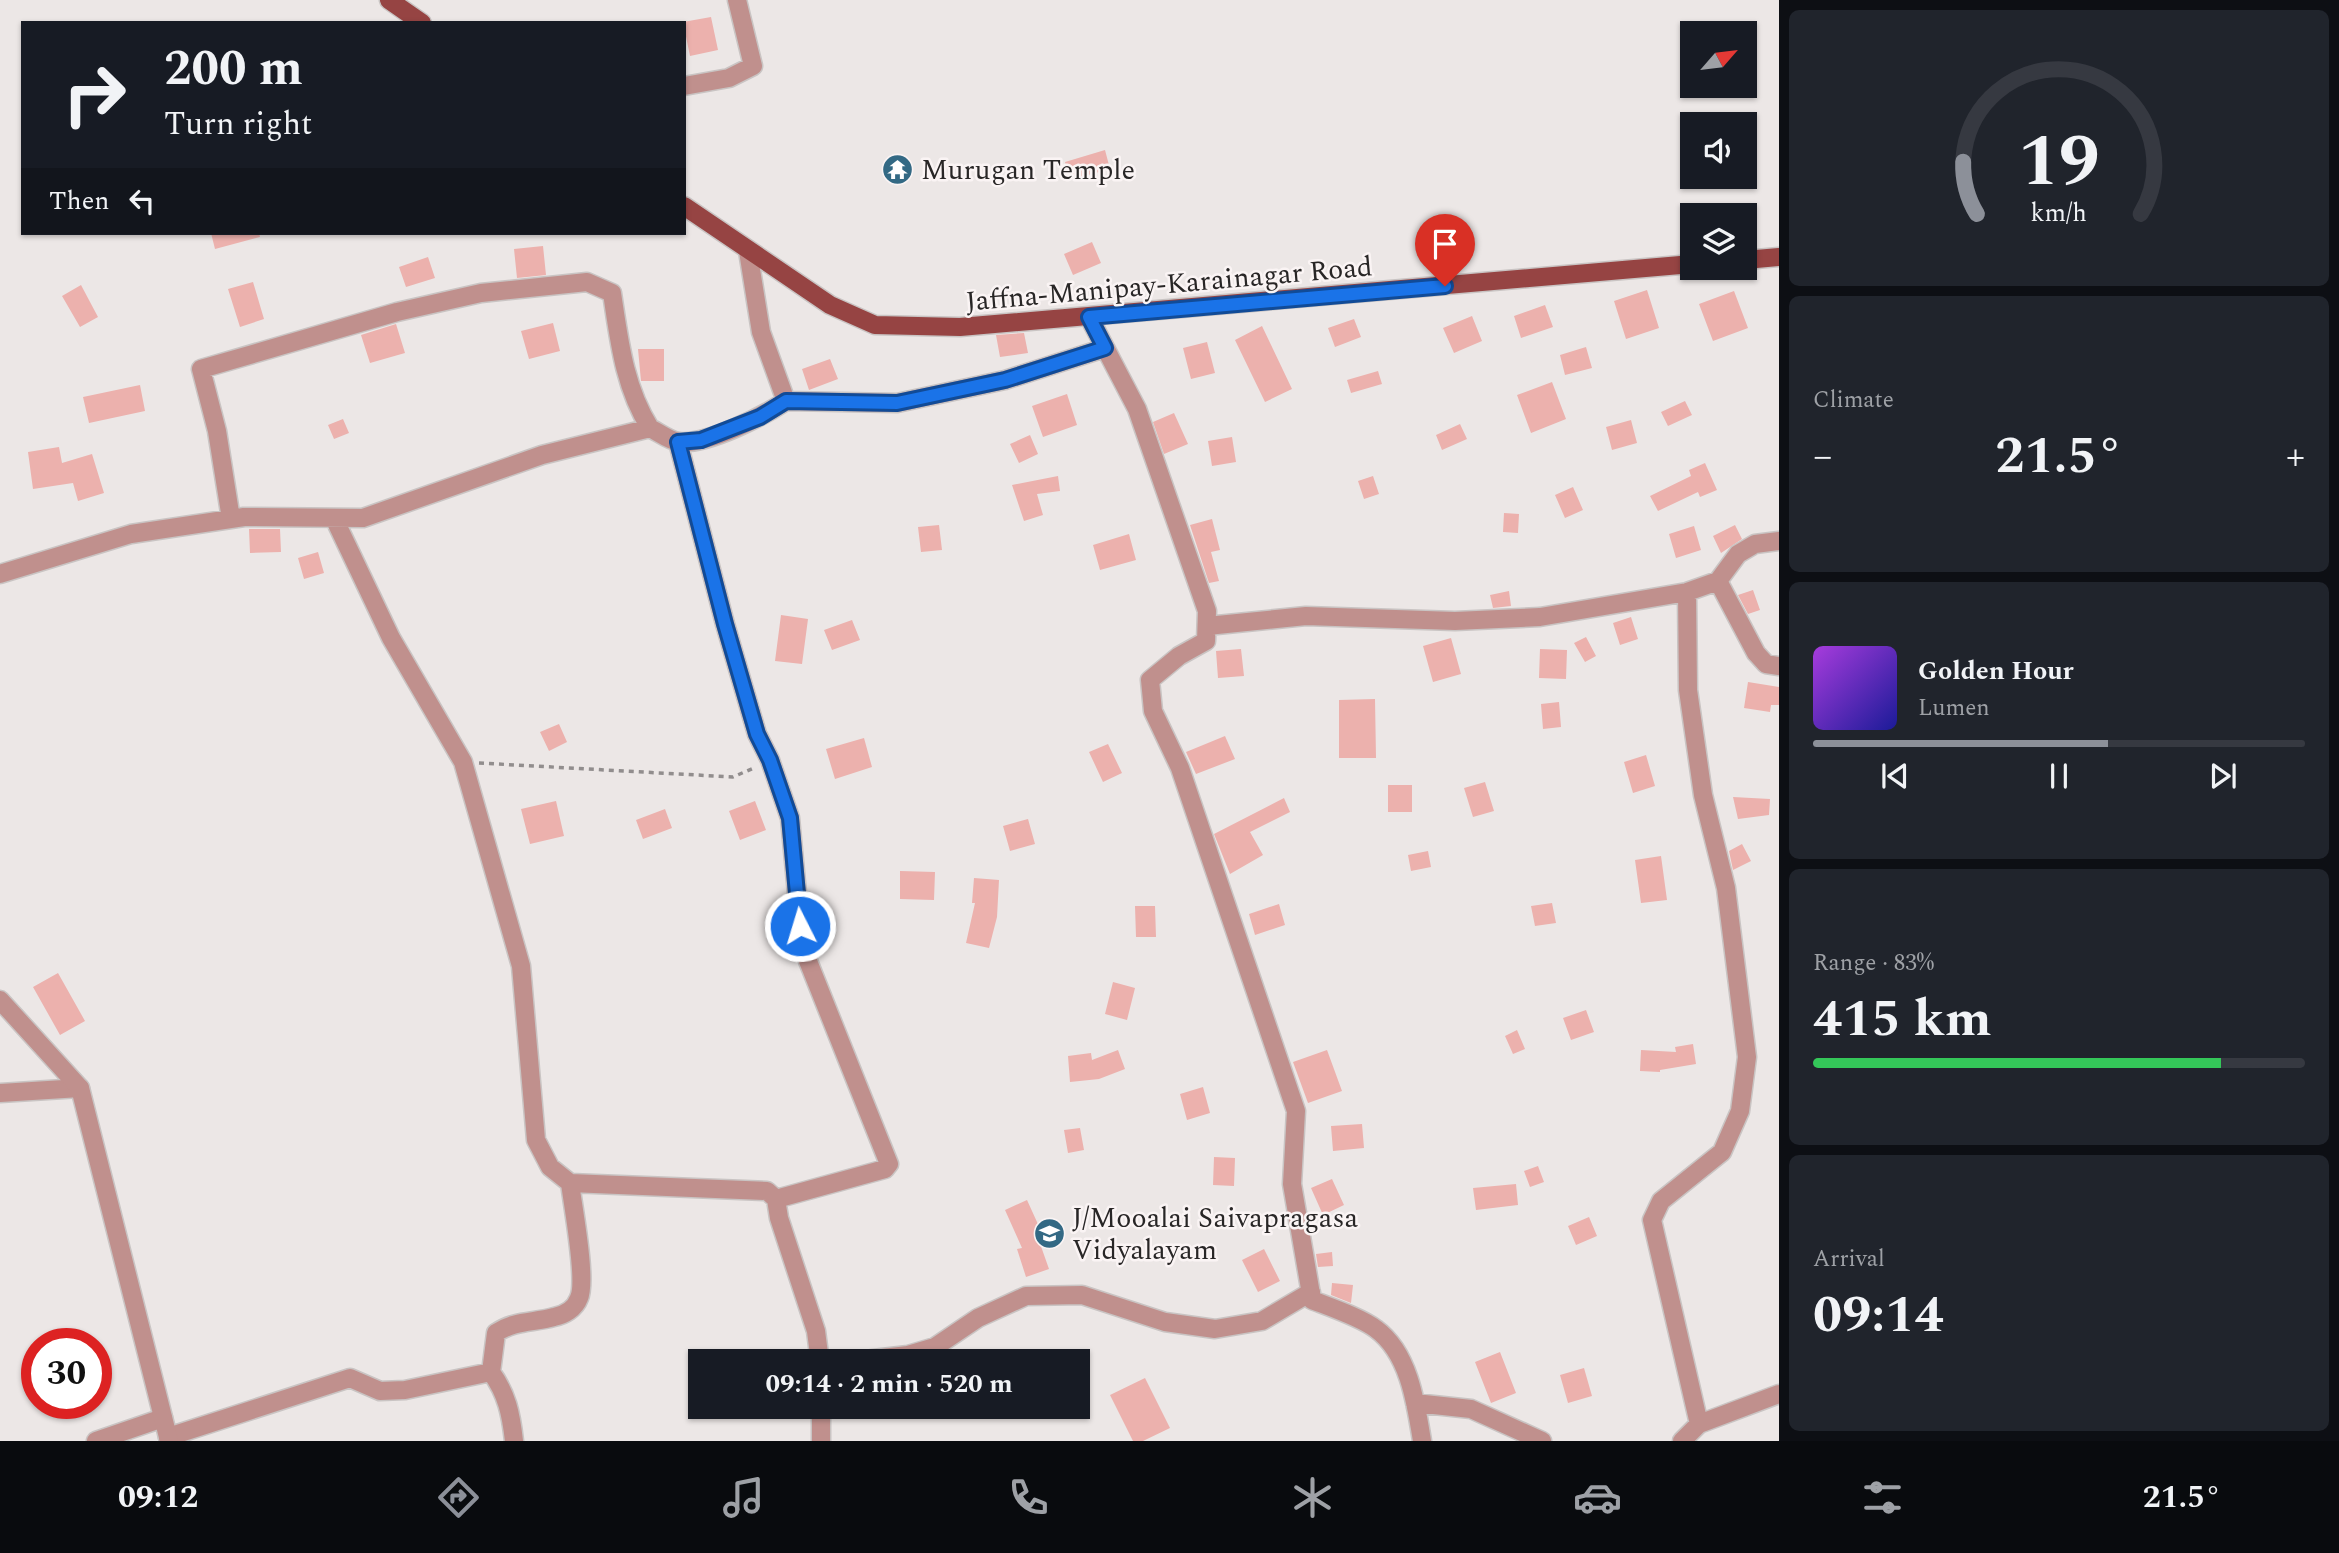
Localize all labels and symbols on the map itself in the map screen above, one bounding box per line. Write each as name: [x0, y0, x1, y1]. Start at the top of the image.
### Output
north arrow: [1680, 21, 1757, 98]
place label: Murugan Temple: [921, 149, 1135, 192]
temple icon: Murugan Temple: [881, 152, 915, 186]
pin: [1415, 214, 1475, 286]
street label: Jaffna-Manipay-Karainagar Road: [964, 245, 1374, 324]
position arrow: [763, 889, 837, 963]
place label: J/Mooalai Saivapragasa Vidyalayam: [1072, 1197, 1359, 1272]
school or university icon: J/Mooalai Saivapragasa Vidyalayam: [1032, 1216, 1066, 1250]
speed limit sign: 30: [21, 1328, 112, 1419]

